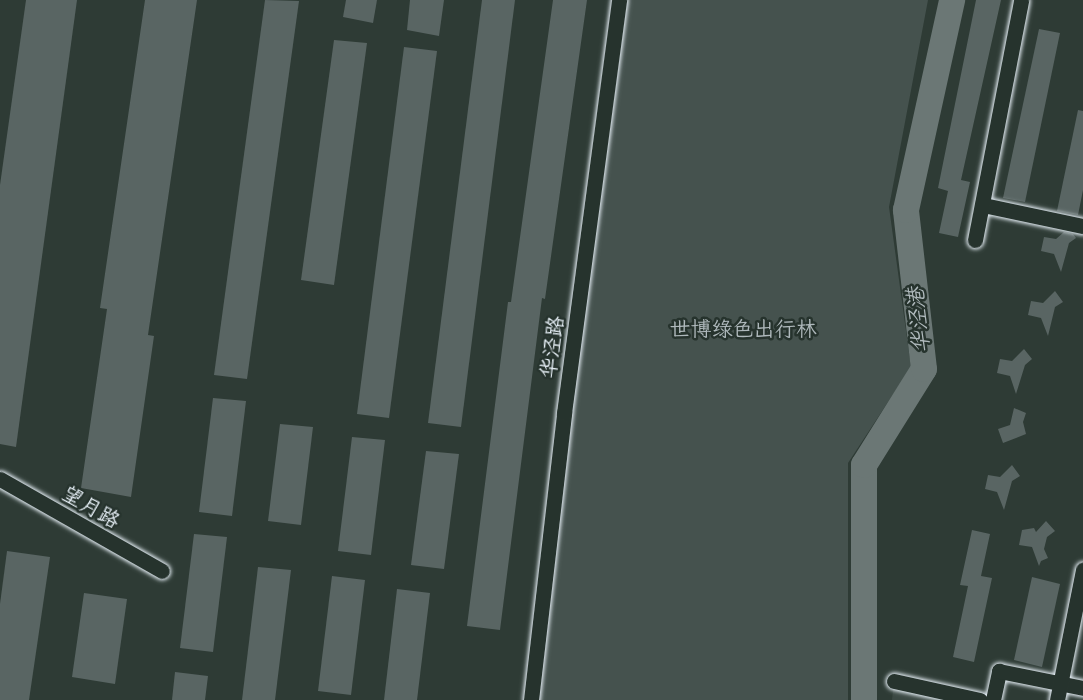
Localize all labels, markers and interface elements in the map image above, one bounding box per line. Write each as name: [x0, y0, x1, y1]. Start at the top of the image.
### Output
water label: 华泾港: [902, 286, 936, 354]
street label: 华泾路: [535, 314, 569, 380]
park label: 世博绿色出行林: [670, 316, 816, 342]
street label: 望月路: [57, 480, 125, 534]

